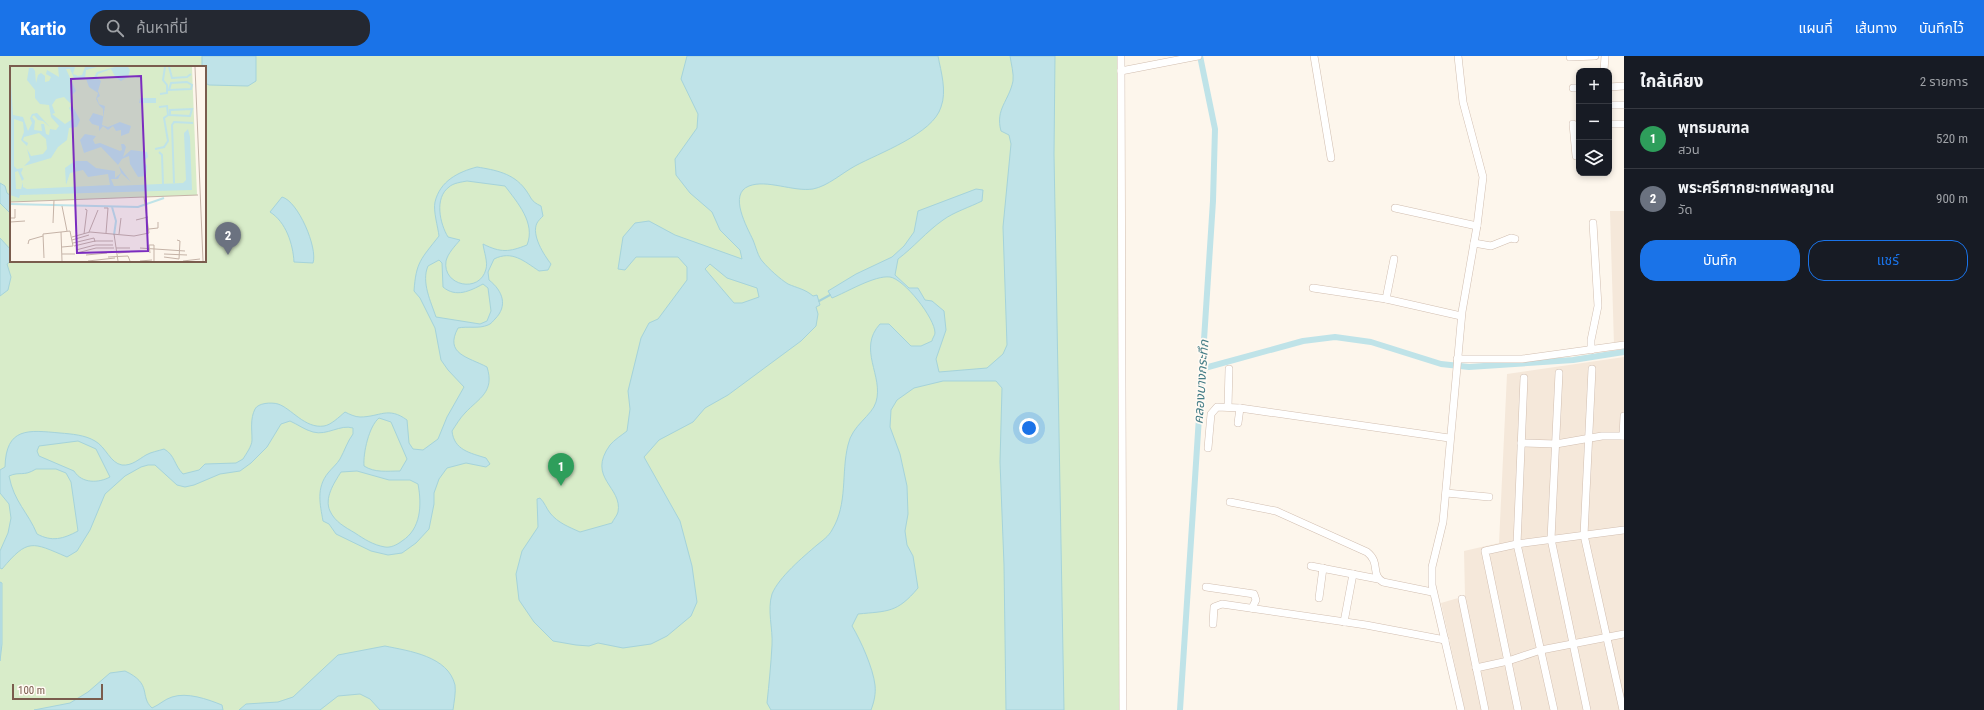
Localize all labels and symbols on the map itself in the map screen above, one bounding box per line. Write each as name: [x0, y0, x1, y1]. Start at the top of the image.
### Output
inset map: [10, 66, 206, 262]
pin: 2: [215, 222, 241, 255]
water label: คลองบางกระทึก: [1191, 338, 1212, 425]
your location: [1019, 418, 1039, 438]
pin: 1: [548, 453, 574, 486]
scale bar: [12, 682, 103, 701]

